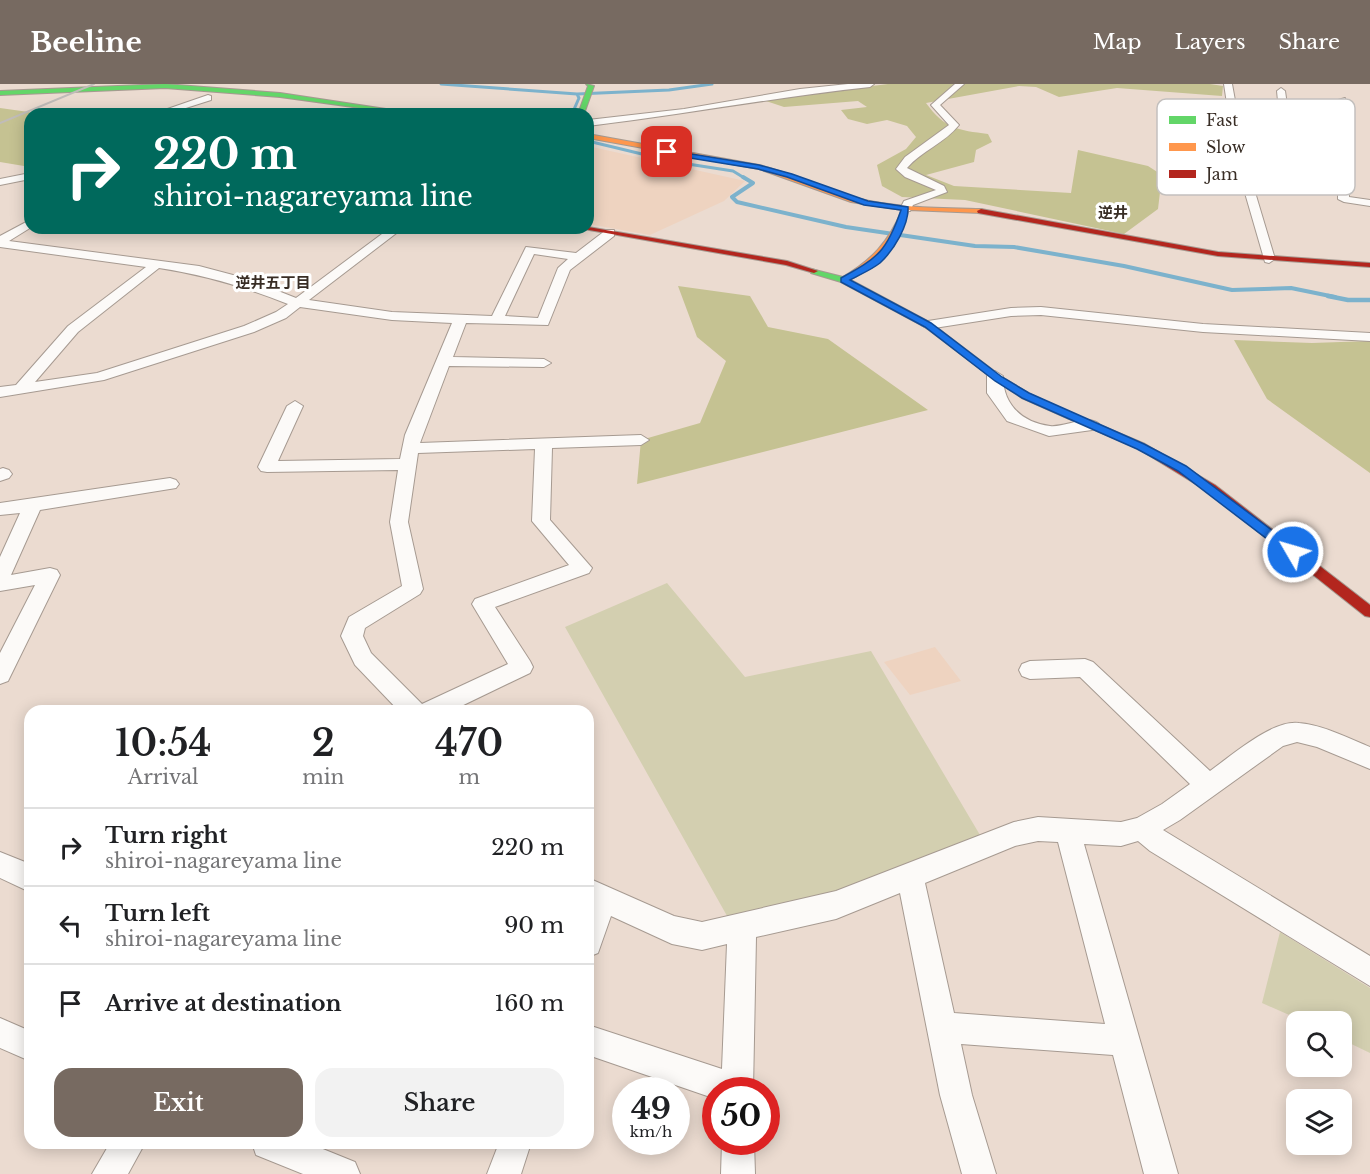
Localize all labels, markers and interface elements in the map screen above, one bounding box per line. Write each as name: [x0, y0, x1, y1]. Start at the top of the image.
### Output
text: Beeline: [30, 25, 142, 60]
text: Map: [1093, 29, 1142, 55]
text: Layers: [1175, 29, 1246, 55]
text: Share: [1279, 29, 1340, 55]
legend: [1157, 99, 1355, 195]
text: Fast: [1206, 110, 1238, 130]
pin: [641, 126, 692, 177]
text: 220 m: [153, 128, 297, 180]
icon: right: [54, 132, 132, 210]
icon: arrive: [650, 135, 683, 168]
text: Slow: [1206, 137, 1246, 157]
text: Jam: [1204, 164, 1238, 184]
text: shiroi-nagareyama line: [153, 180, 473, 213]
district label: 逆井: [1098, 203, 1128, 222]
district label: 逆井五丁目: [235, 273, 311, 292]
position arrow: [1261, 520, 1325, 584]
text: 10:54: [115, 721, 212, 766]
text: 2: [312, 721, 335, 766]
text: 470: [435, 721, 503, 766]
text: Arrival: [128, 765, 199, 789]
text: min: [302, 765, 344, 789]
text: m: [458, 765, 480, 789]
text: Turn right: [105, 822, 227, 849]
icon: right: [54, 831, 87, 864]
text: 220 m: [491, 834, 564, 861]
text: shiroi-nagareyama line: [105, 849, 342, 873]
text: Turn left: [105, 900, 210, 927]
icon: left: [54, 909, 87, 942]
text: 90 m: [504, 912, 564, 939]
text: shiroi-nagareyama line: [105, 927, 342, 951]
icon: arrive: [54, 987, 87, 1020]
text: Arrive at destination: [105, 990, 342, 1017]
text: 160 m: [494, 990, 564, 1017]
map controls: [1286, 1011, 1352, 1155]
button: search: [1286, 1011, 1352, 1077]
button: Exit: [54, 1068, 303, 1137]
button: Share: [315, 1068, 564, 1137]
speed limit sign: 50: [702, 1077, 780, 1155]
button: layers: [1286, 1089, 1352, 1155]
text: 49: [631, 1090, 671, 1127]
text: km/h: [630, 1122, 672, 1141]

